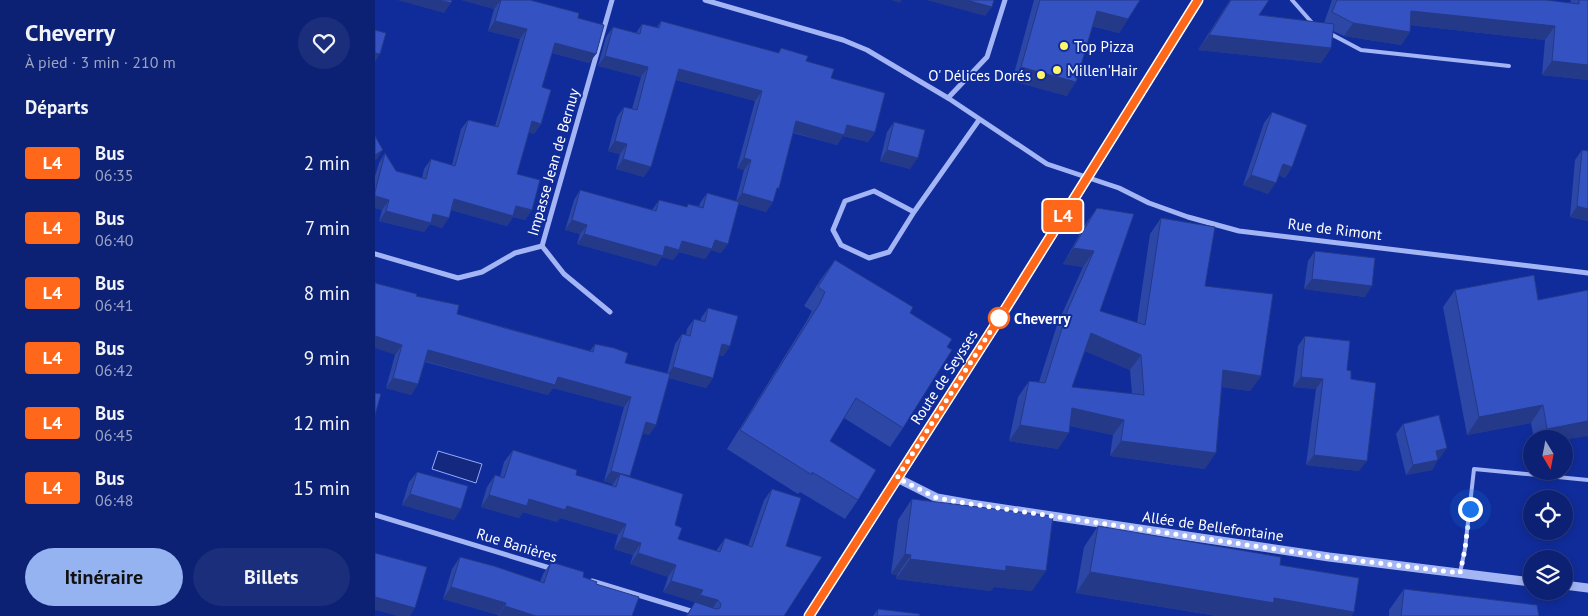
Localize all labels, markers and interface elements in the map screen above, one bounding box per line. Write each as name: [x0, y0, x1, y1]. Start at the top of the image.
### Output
text: Cheverry: [25, 17, 115, 48]
button: heart: [298, 17, 350, 69]
place label: Top Pizza: [1074, 37, 1134, 56]
marker: Top Pizza: [1058, 40, 1070, 52]
text: À pied · 3 min · 210 m: [25, 52, 176, 72]
place label: Millen'Hair: [1067, 61, 1137, 80]
marker: Millen'Hair: [1051, 64, 1063, 76]
place label: O' Délices Dorés: [928, 66, 1031, 85]
marker: O' Délices Dorés: [1035, 69, 1047, 81]
street label: Impasse Jean de Bernuy: [523, 86, 583, 238]
text: Départs: [25, 95, 89, 119]
text: Bus: [95, 141, 124, 165]
text: L4: [43, 151, 62, 174]
text: 2 min: [304, 151, 350, 175]
text: 06:35: [95, 165, 133, 185]
line badge: L4: [1041, 200, 1085, 232]
text: L4: [1053, 204, 1073, 227]
text: Bus: [95, 206, 124, 230]
street label: Rue de Rimont: [1287, 214, 1383, 244]
text: L4: [43, 216, 62, 239]
text: 7 min: [305, 216, 350, 240]
text: 06:40: [95, 230, 133, 250]
text: Bus: [95, 271, 124, 295]
text: L4: [43, 281, 62, 304]
text: 8 min: [304, 281, 350, 305]
text: 06:41: [95, 295, 133, 315]
marker: Cheverry: [988, 307, 1010, 329]
place label: Cheverry: [1014, 309, 1071, 328]
street label: Route de Seysses: [906, 326, 982, 428]
text: Bus: [95, 336, 124, 360]
text: L4: [43, 346, 62, 369]
text: 9 min: [304, 346, 350, 370]
text: 06:42: [95, 360, 133, 380]
text: Bus: [95, 401, 124, 425]
text: L4: [43, 411, 62, 434]
text: 12 min: [293, 411, 350, 435]
text: 06:45: [95, 425, 133, 445]
north arrow: [1523, 430, 1573, 480]
map controls: [1523, 430, 1573, 600]
text: Bus: [95, 466, 124, 490]
text: L4: [43, 476, 62, 499]
text: 15 min: [293, 476, 350, 500]
text: 06:48: [95, 490, 133, 510]
button: locate: [1523, 490, 1573, 540]
your location: [1458, 497, 1483, 522]
street label: Allée de Bellefontaine: [1141, 507, 1285, 545]
street label: Rue Banières: [474, 524, 560, 566]
button: Itinéraire: [25, 548, 183, 606]
button: Billets: [193, 548, 350, 606]
button: layers: [1523, 550, 1573, 600]

